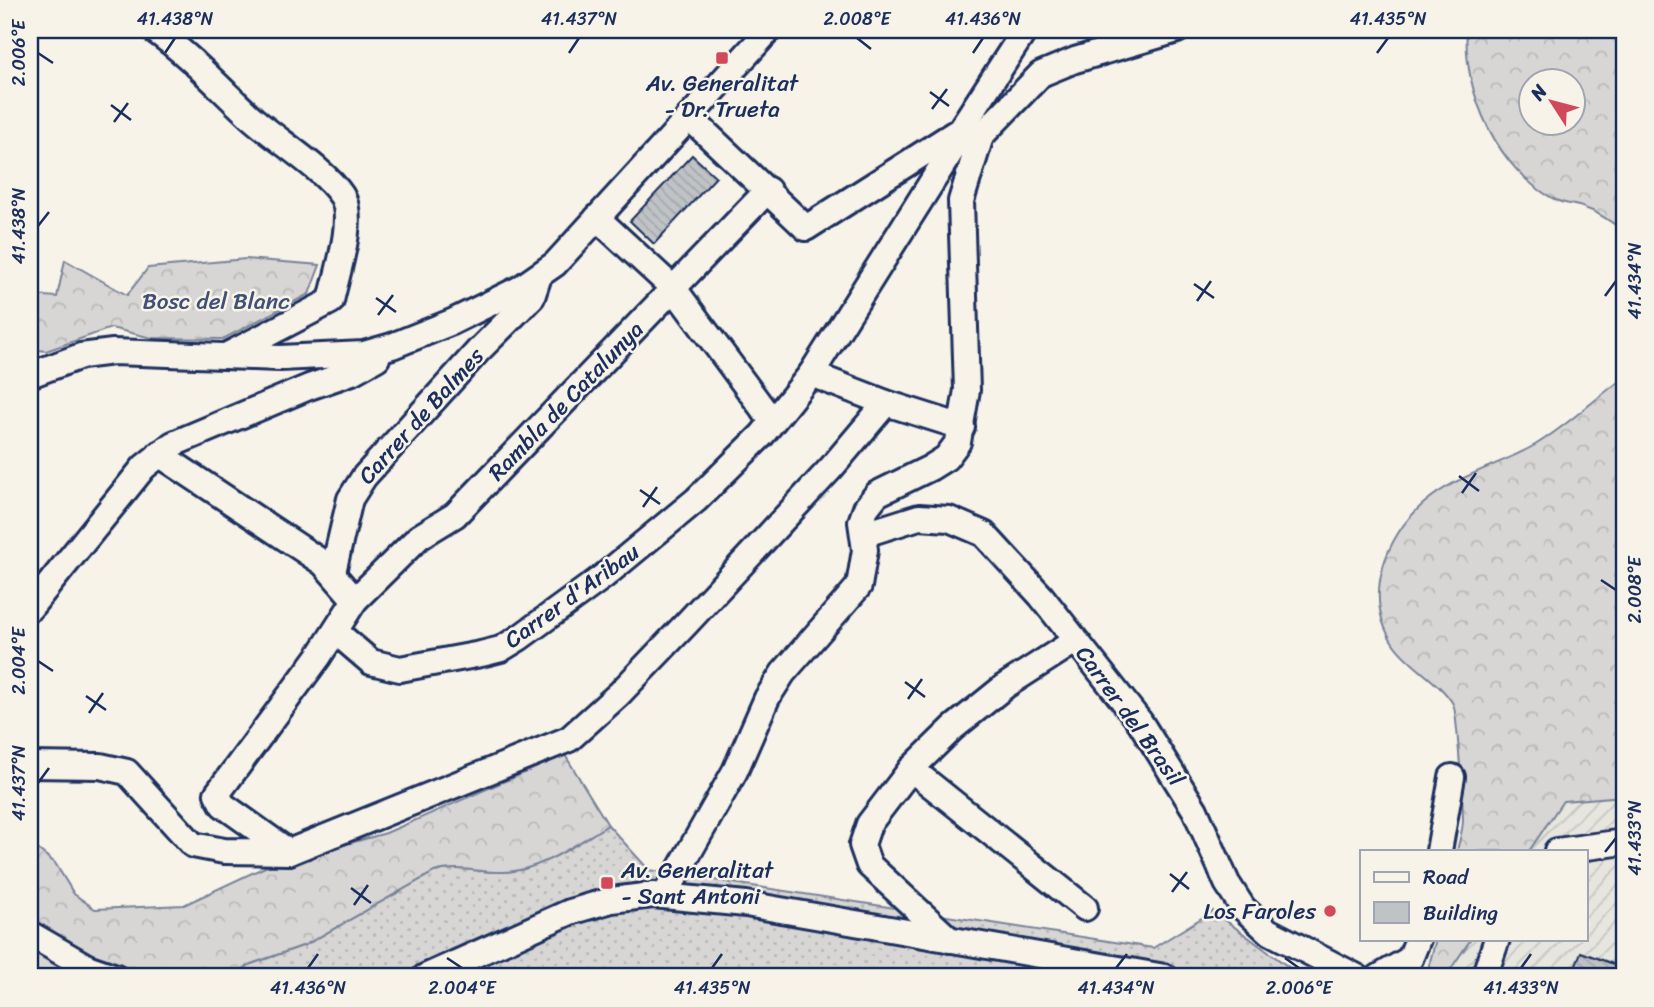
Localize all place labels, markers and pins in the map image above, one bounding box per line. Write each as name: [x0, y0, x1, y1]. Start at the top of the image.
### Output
marker: Av. Generalitat - Dr. Trueta: [714, 50, 730, 66]
place label: Av. Generalitat - Dr. Trueta: [645, 63, 800, 130]
place label: Av. Generalitat - Sant Antoni: [620, 850, 775, 917]
marker: Av. Generalitat - Sant Antoni: [599, 875, 615, 891]
place label: Los Faroles: [1203, 891, 1316, 932]
marker: Los Faroles: [1322, 903, 1338, 919]

